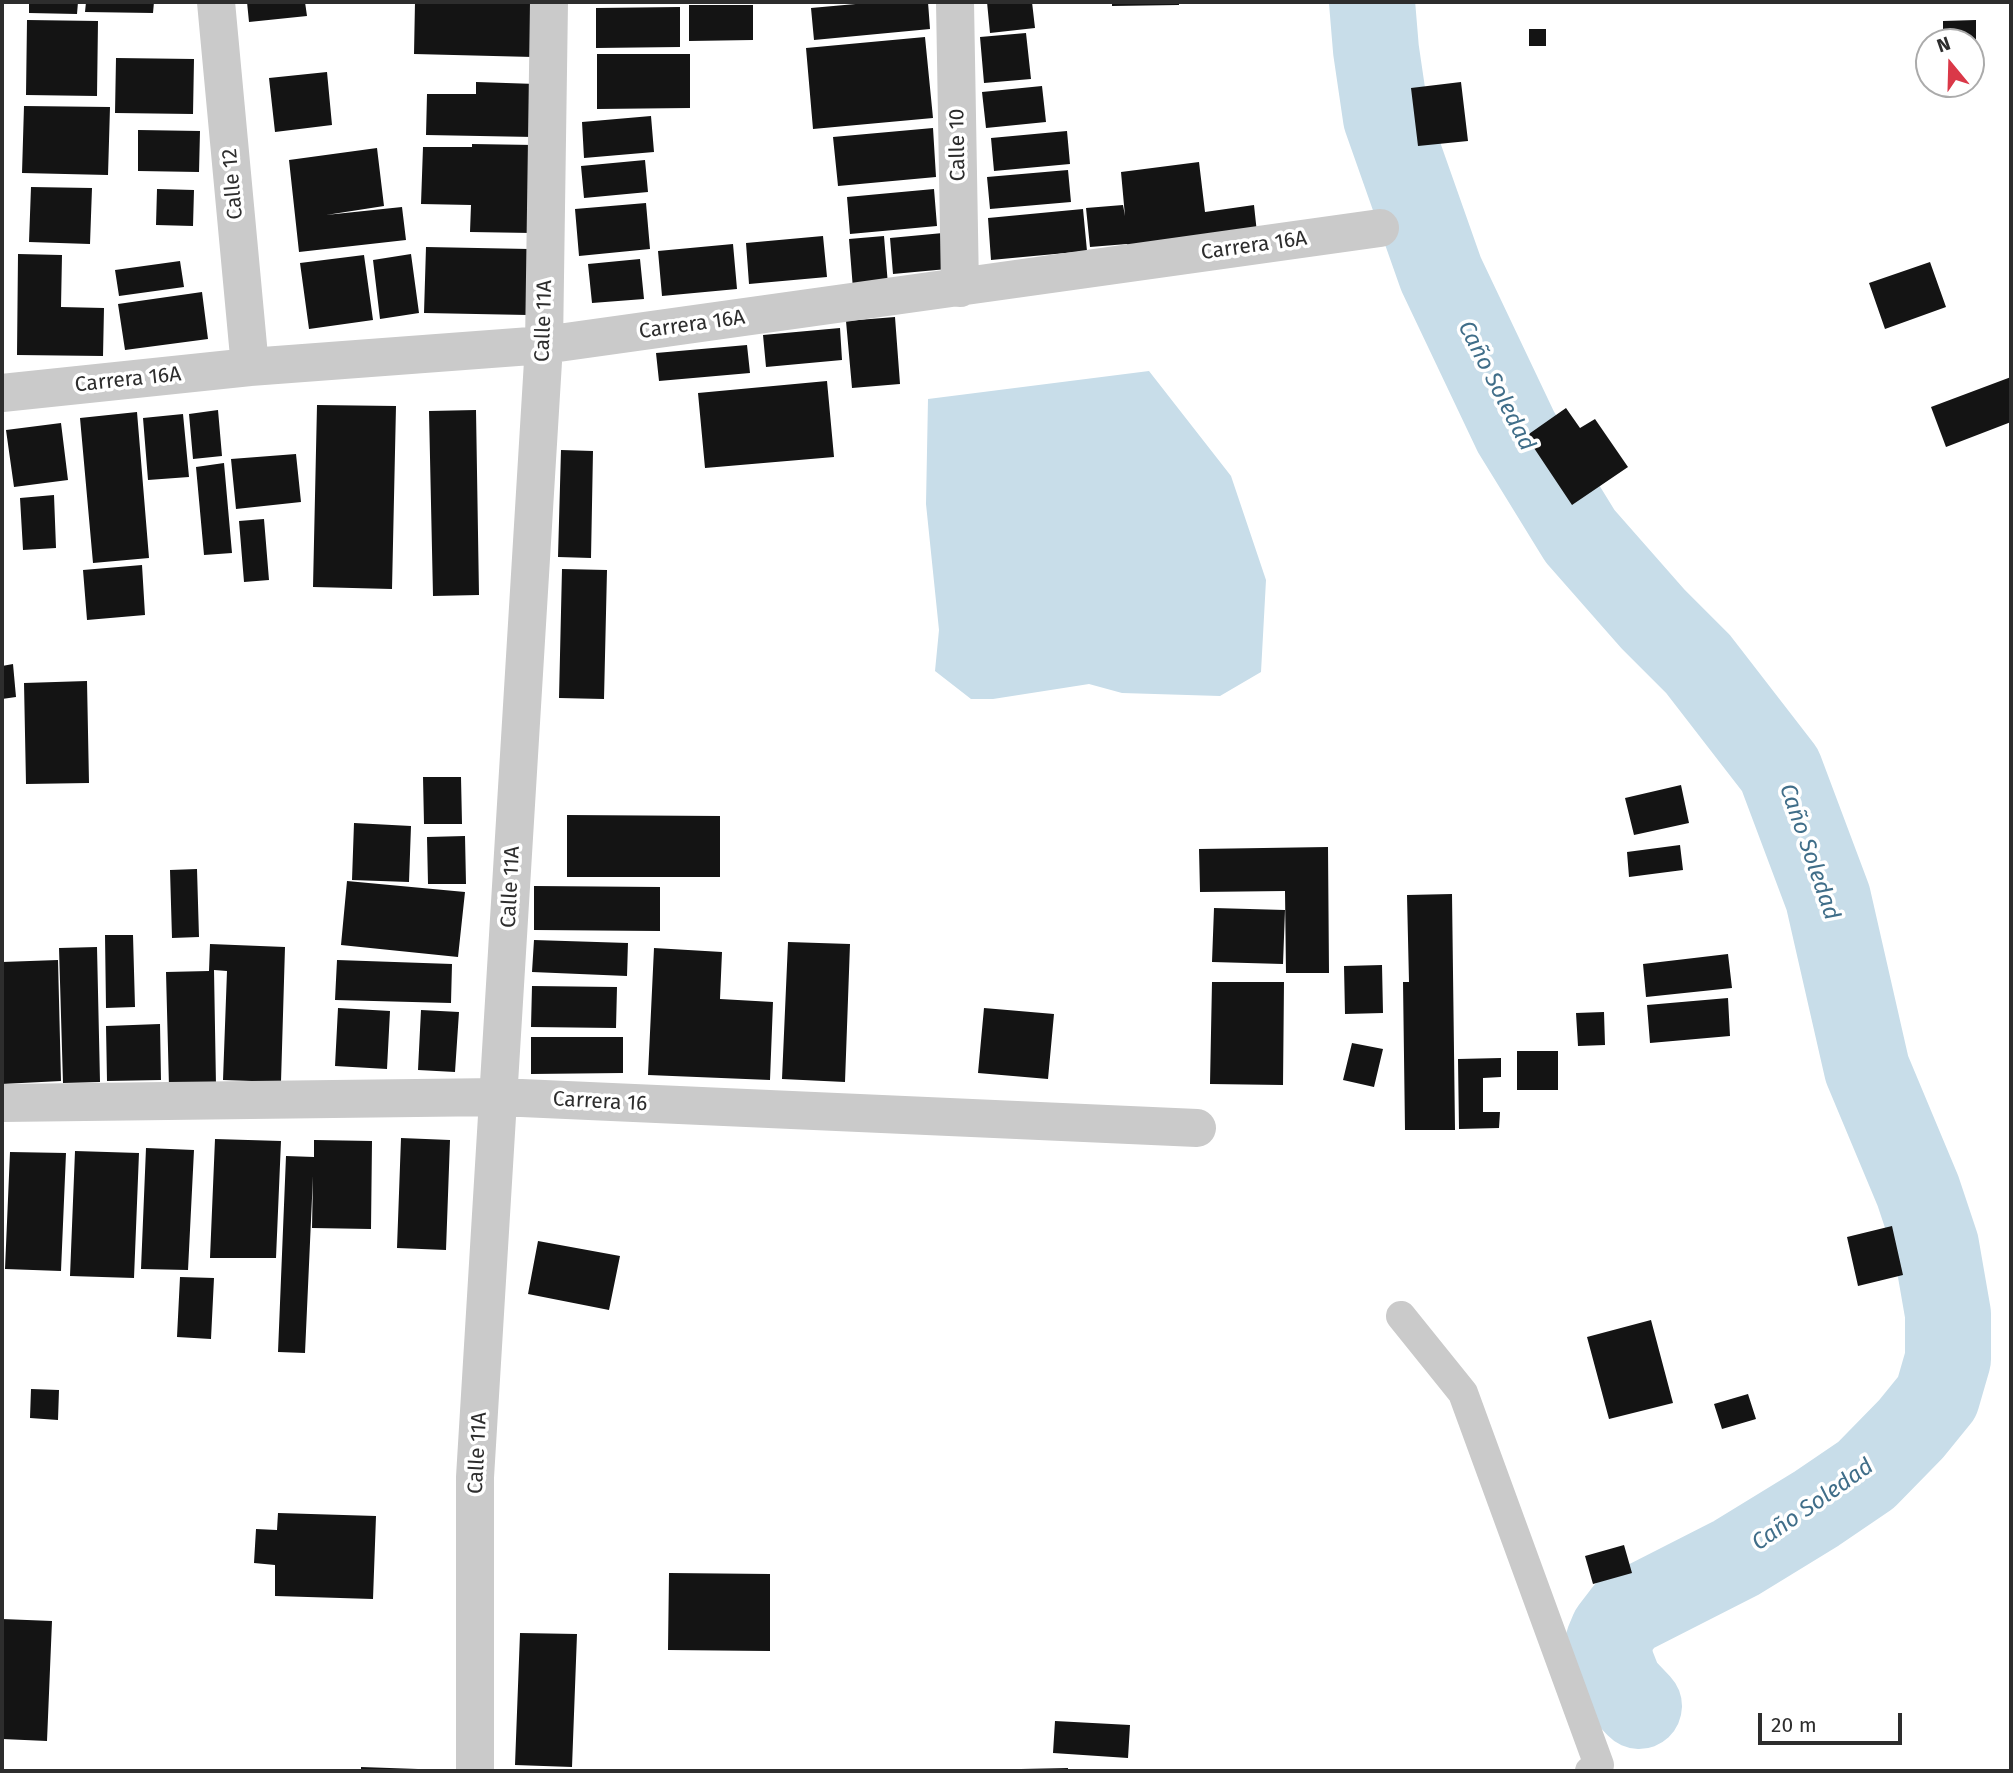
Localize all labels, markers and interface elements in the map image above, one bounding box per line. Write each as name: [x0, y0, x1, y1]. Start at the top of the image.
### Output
north arrow: [1915, 28, 1985, 98]
text: N: [1934, 32, 1953, 57]
street label: Calle 10: [945, 108, 971, 182]
street label: Calle 12: [217, 147, 249, 221]
street label: Carrera 16A: [1199, 226, 1309, 266]
street label: Calle 11A: [530, 280, 558, 362]
street label: Carrera 16A: [637, 305, 747, 345]
water label: Caño Soledad: [1451, 316, 1541, 456]
street label: Carrera 16A: [74, 362, 182, 398]
water label: Caño Soledad: [1773, 780, 1845, 924]
street label: Calle 11A: [496, 845, 526, 929]
street label: Carrera 16: [552, 1087, 648, 1117]
street label: Calle 11A: [463, 1411, 493, 1495]
water label: Caño Soledad: [1747, 1453, 1879, 1557]
scale bar: [1761, 1700, 1904, 1744]
text: 20 m: [1771, 1712, 1817, 1738]

